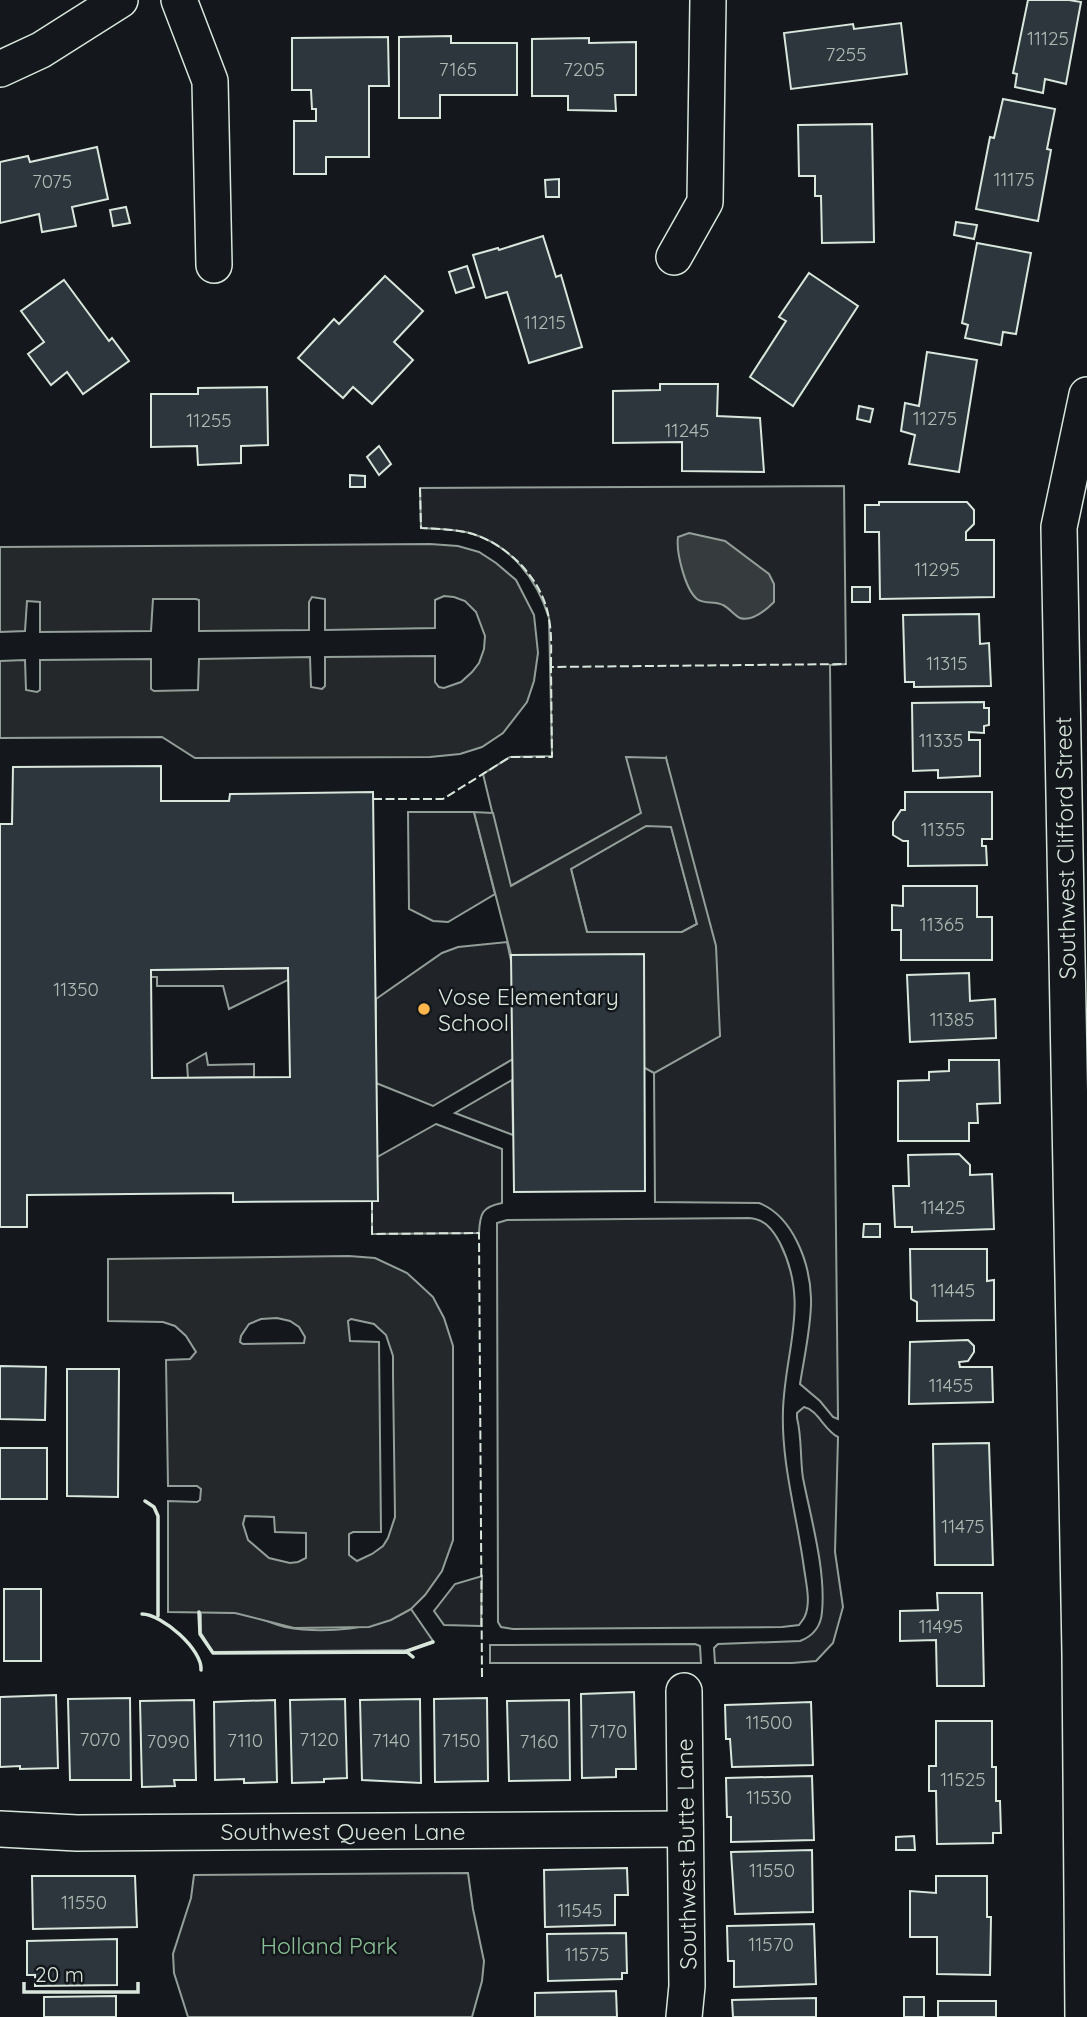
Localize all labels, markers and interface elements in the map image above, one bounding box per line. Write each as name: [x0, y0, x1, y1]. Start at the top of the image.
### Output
house number: 11125: [1027, 26, 1069, 50]
house number: 7255: [826, 42, 866, 66]
house number: 7165: [439, 57, 477, 81]
house number: 7205: [563, 57, 605, 81]
house number: 11175: [993, 167, 1035, 191]
house number: 7075: [32, 169, 72, 193]
house number: 11215: [524, 310, 566, 334]
house number: 11275: [913, 406, 957, 430]
house number: 11255: [186, 408, 232, 432]
house number: 11245: [665, 418, 709, 442]
house number: 11295: [914, 557, 960, 581]
house number: 11315: [926, 651, 968, 675]
street label: Southwest Clifford Street: [1048, 716, 1082, 980]
house number: 11335: [919, 728, 963, 752]
house number: 11355: [921, 817, 965, 841]
house number: 11365: [920, 912, 964, 936]
house number: 11350: [53, 977, 99, 1001]
place label: Vose Elementary School: [438, 982, 619, 1037]
marker: Vose Elementary School: [416, 1001, 432, 1017]
house number: 11385: [930, 1007, 974, 1031]
house number: 11425: [921, 1195, 965, 1219]
house number: 11445: [931, 1278, 975, 1302]
house number: 11455: [929, 1373, 973, 1397]
house number: 11475: [941, 1514, 985, 1538]
house number: 11495: [919, 1614, 963, 1638]
house number: 11500: [745, 1710, 793, 1734]
house number: 7170: [589, 1719, 627, 1743]
house number: 7070: [79, 1727, 121, 1751]
house number: 7120: [299, 1727, 339, 1751]
house number: 7110: [227, 1728, 263, 1752]
house number: 7140: [372, 1728, 410, 1752]
house number: 7150: [441, 1728, 481, 1752]
house number: 7090: [147, 1729, 189, 1753]
house number: 7160: [519, 1729, 559, 1753]
street label: Southwest Butte Lane: [669, 1738, 703, 1970]
house number: 11525: [940, 1767, 986, 1791]
house number: 11530: [746, 1785, 792, 1809]
street label: Southwest Queen Lane: [221, 1817, 465, 1846]
house number: 11550: [749, 1858, 795, 1882]
house number: 11550: [61, 1890, 107, 1914]
house number: 11545: [558, 1898, 602, 1922]
park label: Holland Park: [260, 1931, 398, 1960]
house number: 11570: [748, 1932, 794, 1956]
house number: 11575: [565, 1942, 609, 1966]
scale bar: [24, 1951, 138, 1995]
text: 20 m: [35, 1961, 84, 1987]

